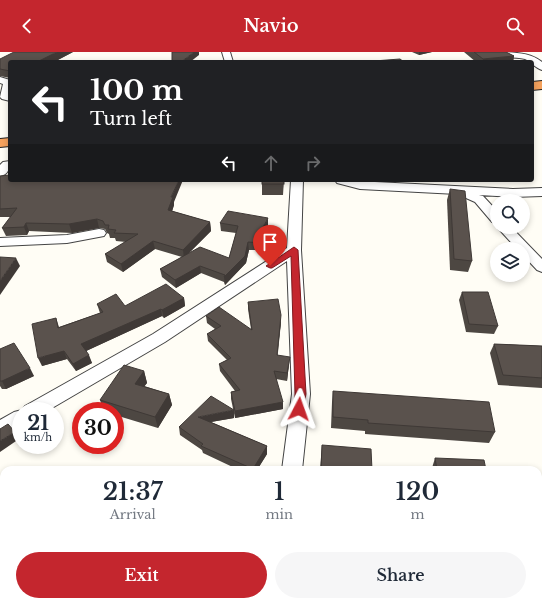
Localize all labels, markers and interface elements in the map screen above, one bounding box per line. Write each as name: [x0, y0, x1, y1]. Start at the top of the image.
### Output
icon: back: [16, 15, 38, 37]
text: Navio: [243, 15, 299, 37]
icon: search: [504, 15, 526, 37]
text: 100 m: [90, 73, 183, 108]
icon: left: [24, 76, 76, 128]
text: Turn left: [90, 108, 172, 130]
icon: left: [218, 152, 240, 174]
icon: ahead: [260, 152, 282, 174]
icon: right: [302, 152, 324, 174]
map controls: [490, 194, 530, 282]
button: search: [490, 194, 530, 234]
pin: [253, 225, 287, 266]
icon: arrive: [259, 231, 281, 253]
button: layers: [490, 242, 530, 282]
position arrow: [278, 388, 320, 430]
speed limit sign: 30: [72, 402, 124, 454]
text: 21: [27, 411, 49, 435]
text: km/h: [24, 431, 52, 444]
text: 21:37: [103, 477, 163, 506]
text: 1: [274, 477, 284, 506]
text: 120: [396, 477, 439, 506]
text: Arrival: [110, 506, 156, 523]
text: min: [266, 506, 293, 523]
text: m: [410, 506, 424, 523]
button: Exit: [16, 552, 267, 598]
button: Share: [275, 552, 526, 598]

